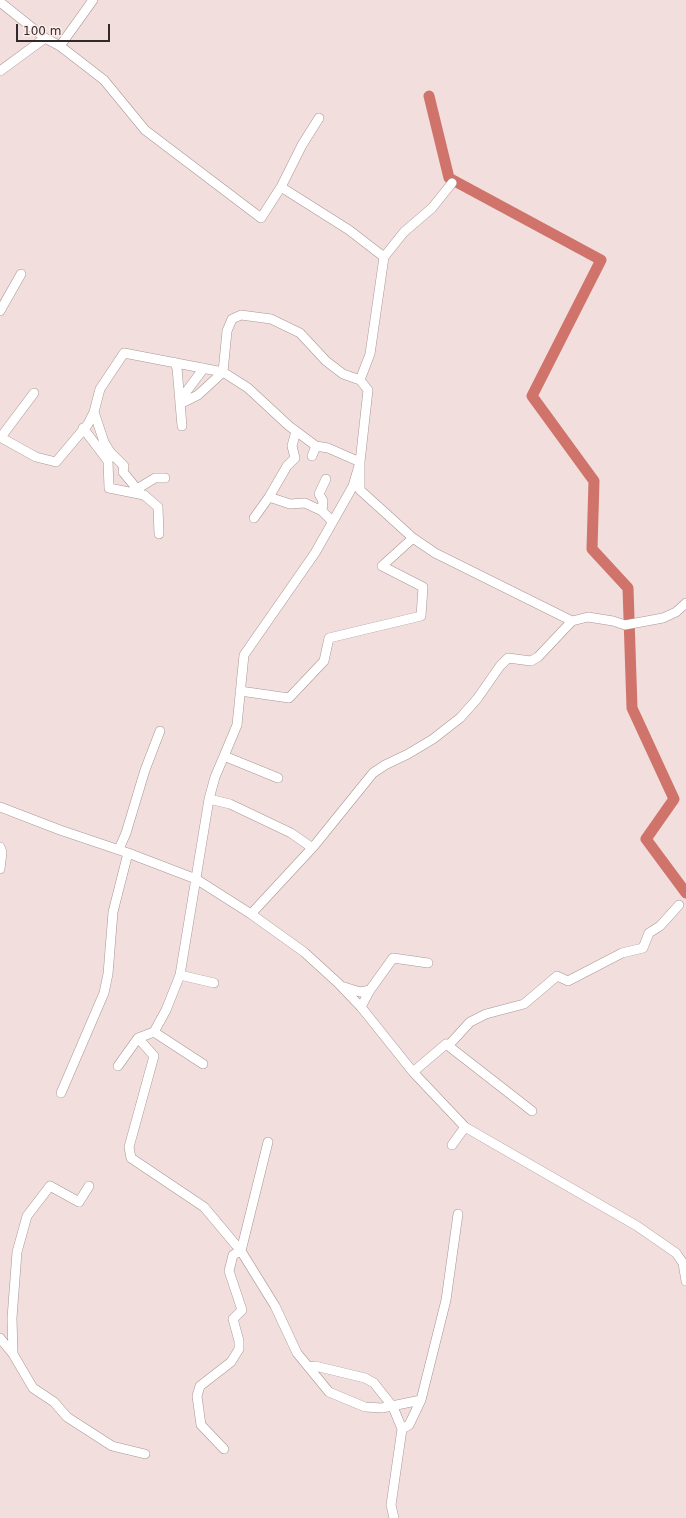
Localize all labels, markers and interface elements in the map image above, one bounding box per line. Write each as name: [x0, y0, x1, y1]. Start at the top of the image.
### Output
scale bar: [18, 16, 112, 42]
text: 100 m: [23, 24, 61, 38]

